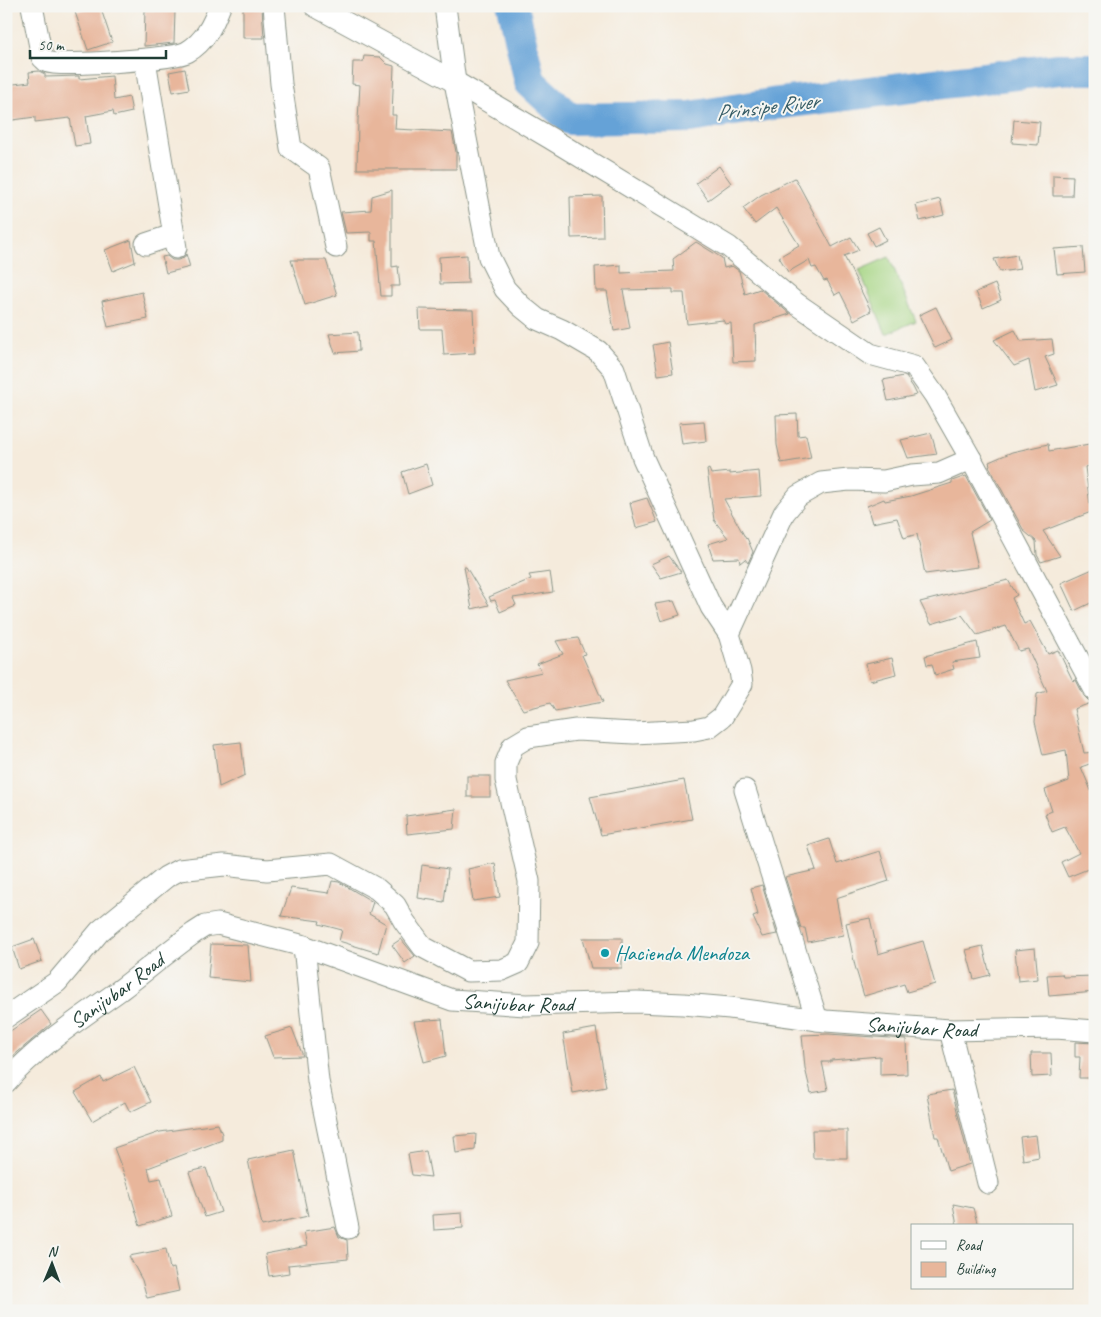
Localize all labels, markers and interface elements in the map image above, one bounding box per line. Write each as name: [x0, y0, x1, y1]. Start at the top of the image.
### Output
scale bar: [30, 28, 166, 60]
text: 50 m: [38, 36, 65, 55]
water label: Prinsipe River: [714, 86, 824, 127]
place label: Hacienda Mendoza: [615, 940, 751, 966]
street label: Sanijubar Road: [65, 945, 173, 1034]
marker: Hacienda Mendoza: [599, 947, 611, 959]
street label: Sanijubar Road: [462, 988, 578, 1018]
street label: Sanijubar Road: [865, 1011, 981, 1043]
legend: [911, 1224, 1074, 1290]
text: Road: [956, 1236, 983, 1255]
north arrow: [28, 1240, 78, 1290]
text: N: [48, 1243, 59, 1260]
text: Building: [956, 1260, 996, 1279]

